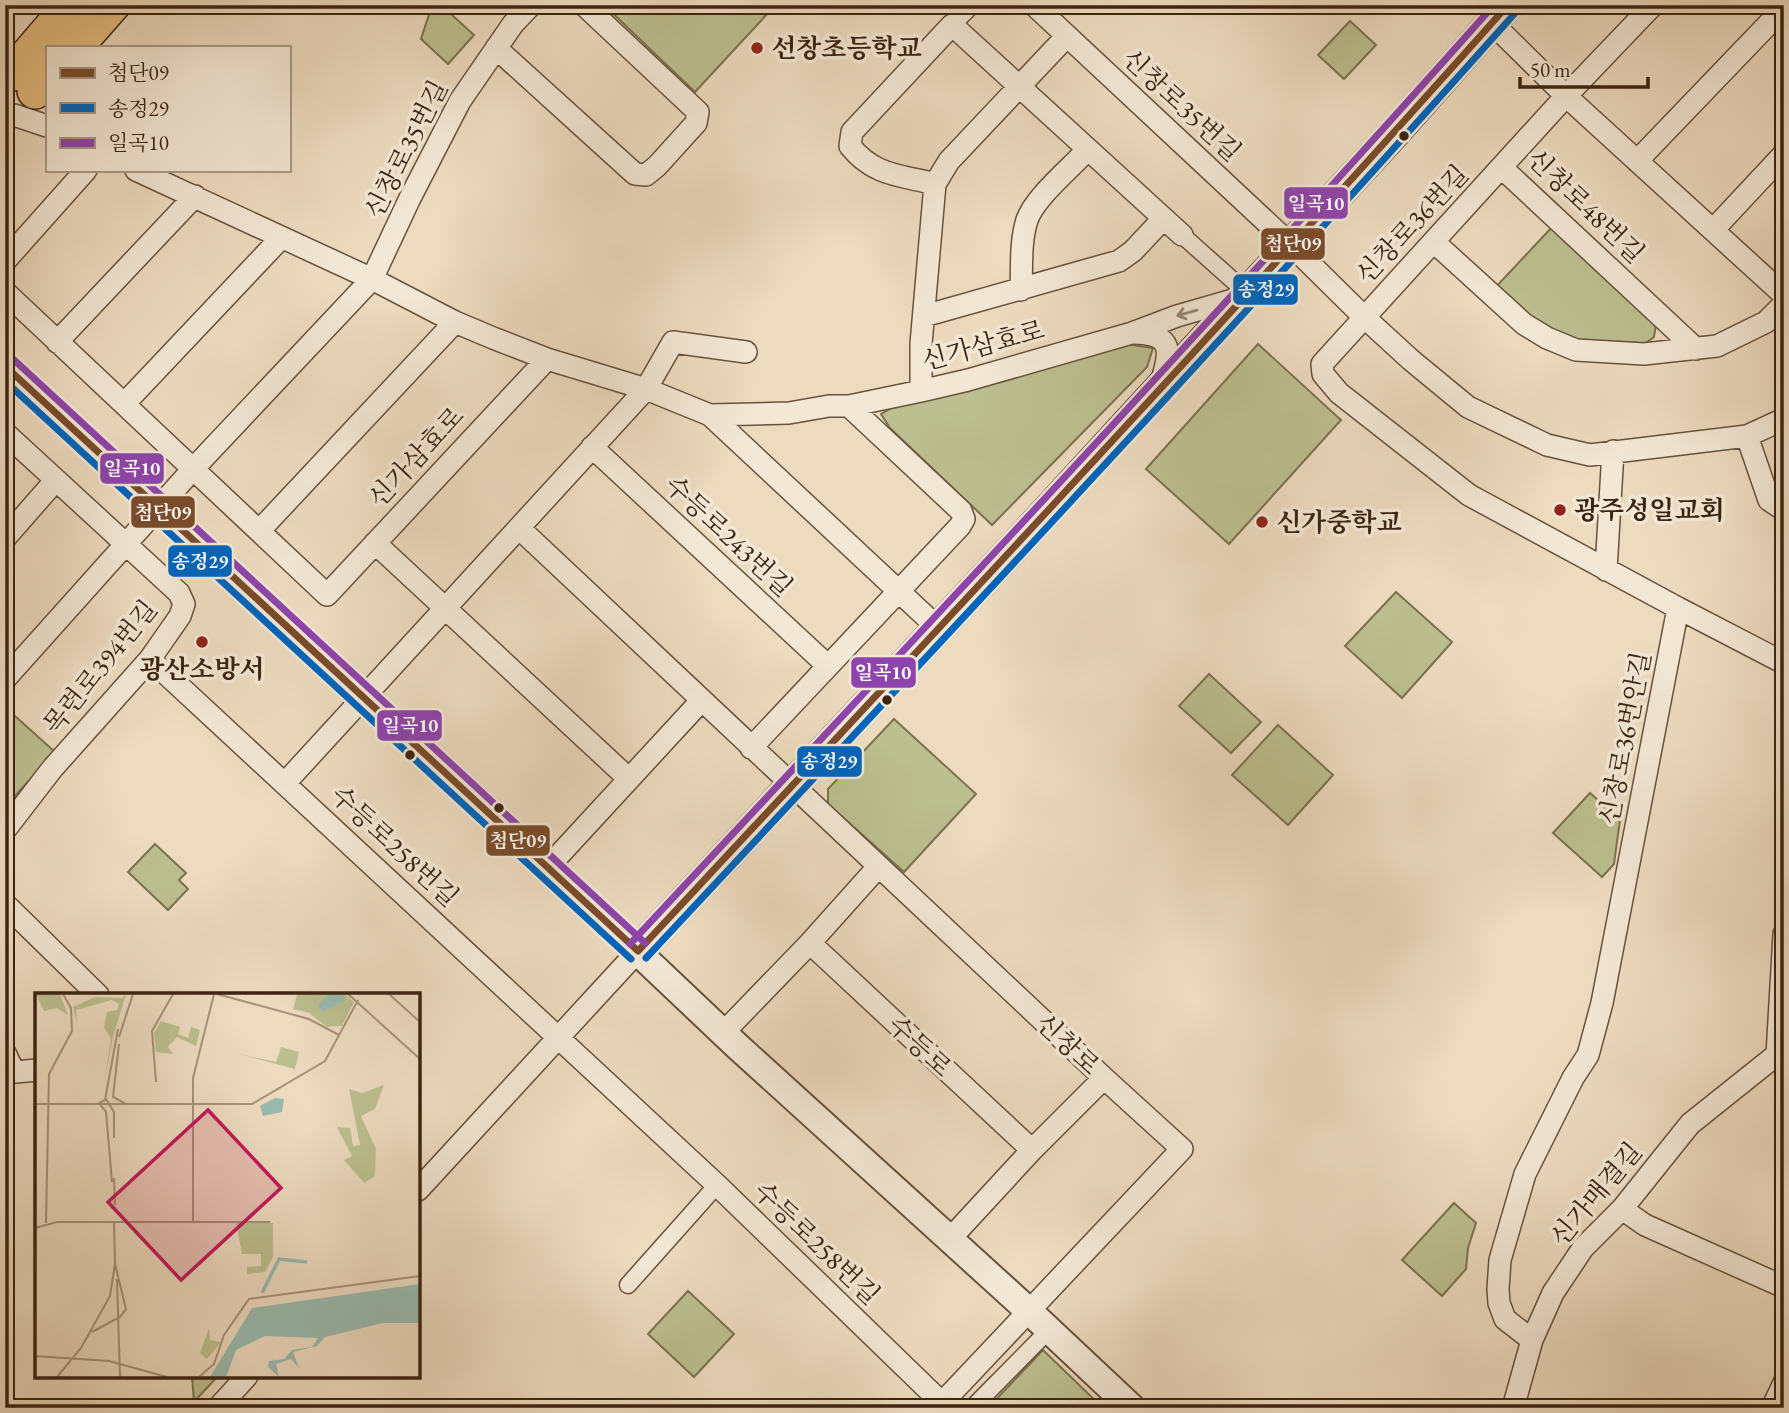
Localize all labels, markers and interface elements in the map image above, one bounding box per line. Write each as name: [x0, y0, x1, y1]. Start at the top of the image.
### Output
place label: 선창초등학교: [771, 31, 922, 65]
marker: 선창초등학교: [749, 40, 765, 56]
street label: 신창로35번길: [1115, 41, 1249, 169]
legend: [46, 46, 290, 172]
scale bar: [1520, 46, 1647, 90]
text: 50 m: [1530, 56, 1571, 83]
text: 첨단09: [108, 59, 169, 86]
street label: 신창로35번길: [357, 74, 455, 224]
text: 송정29: [108, 95, 169, 122]
text: 일곡10: [108, 129, 169, 156]
unlabelled marker: [1397, 129, 1411, 143]
street label: 신창로48번길: [1520, 141, 1652, 271]
street label: 신창로36번길: [1348, 157, 1476, 291]
line badge: 일곡10: [1283, 186, 1349, 220]
text: 일곡10: [1288, 191, 1344, 216]
line badge: 첨단09: [1260, 227, 1326, 261]
text: 첨단09: [1265, 231, 1321, 256]
line badge: 송정29: [1232, 273, 1299, 306]
text: 송정29: [1238, 277, 1294, 302]
one-way arrow: [1176, 307, 1198, 320]
street label: 신가삼효로: [918, 312, 1048, 378]
street label: 신가삼효로: [361, 399, 471, 515]
line badge: 일곡10: [99, 452, 165, 485]
text: 일곡10: [104, 456, 160, 481]
street label: 수등로243번길: [658, 468, 800, 604]
place label: 광주성일교회: [1574, 493, 1725, 527]
line badge: 첨단09: [130, 495, 196, 529]
text: 첨단09: [135, 500, 191, 525]
marker: 광주성일교회: [1552, 502, 1568, 518]
place label: 신가중학교: [1276, 505, 1402, 539]
marker: 신가중학교: [1254, 514, 1270, 530]
line badge: 송정29: [167, 544, 233, 578]
text: 송정29: [172, 549, 228, 574]
street label: 목련로394번길: [35, 593, 165, 741]
marker: 광산소방서: [194, 634, 210, 650]
street label: 신창로36번안길: [1592, 649, 1658, 827]
place label: 광산소방서: [139, 652, 265, 686]
line badge: 일곡10: [850, 656, 917, 689]
text: 일곡10: [855, 660, 911, 685]
unlabelled marker: [880, 693, 894, 707]
line badge: 일곡10: [376, 709, 443, 742]
text: 일곡10: [382, 713, 438, 738]
line badge: 송정29: [796, 745, 863, 778]
unlabelled marker: [403, 748, 417, 762]
text: 송정29: [801, 749, 857, 774]
street label: 수등로258번길: [324, 778, 466, 914]
unlabelled marker: [492, 801, 506, 815]
line badge: 첨단09: [485, 824, 551, 857]
text: 첨단09: [490, 828, 546, 853]
inset map: [35, 993, 420, 1378]
street label: 신창로: [1029, 1006, 1107, 1082]
street label: 수등로: [881, 1008, 959, 1084]
street label: 신가매결길: [1543, 1135, 1649, 1253]
street label: 수등로258번길: [747, 1174, 887, 1312]

